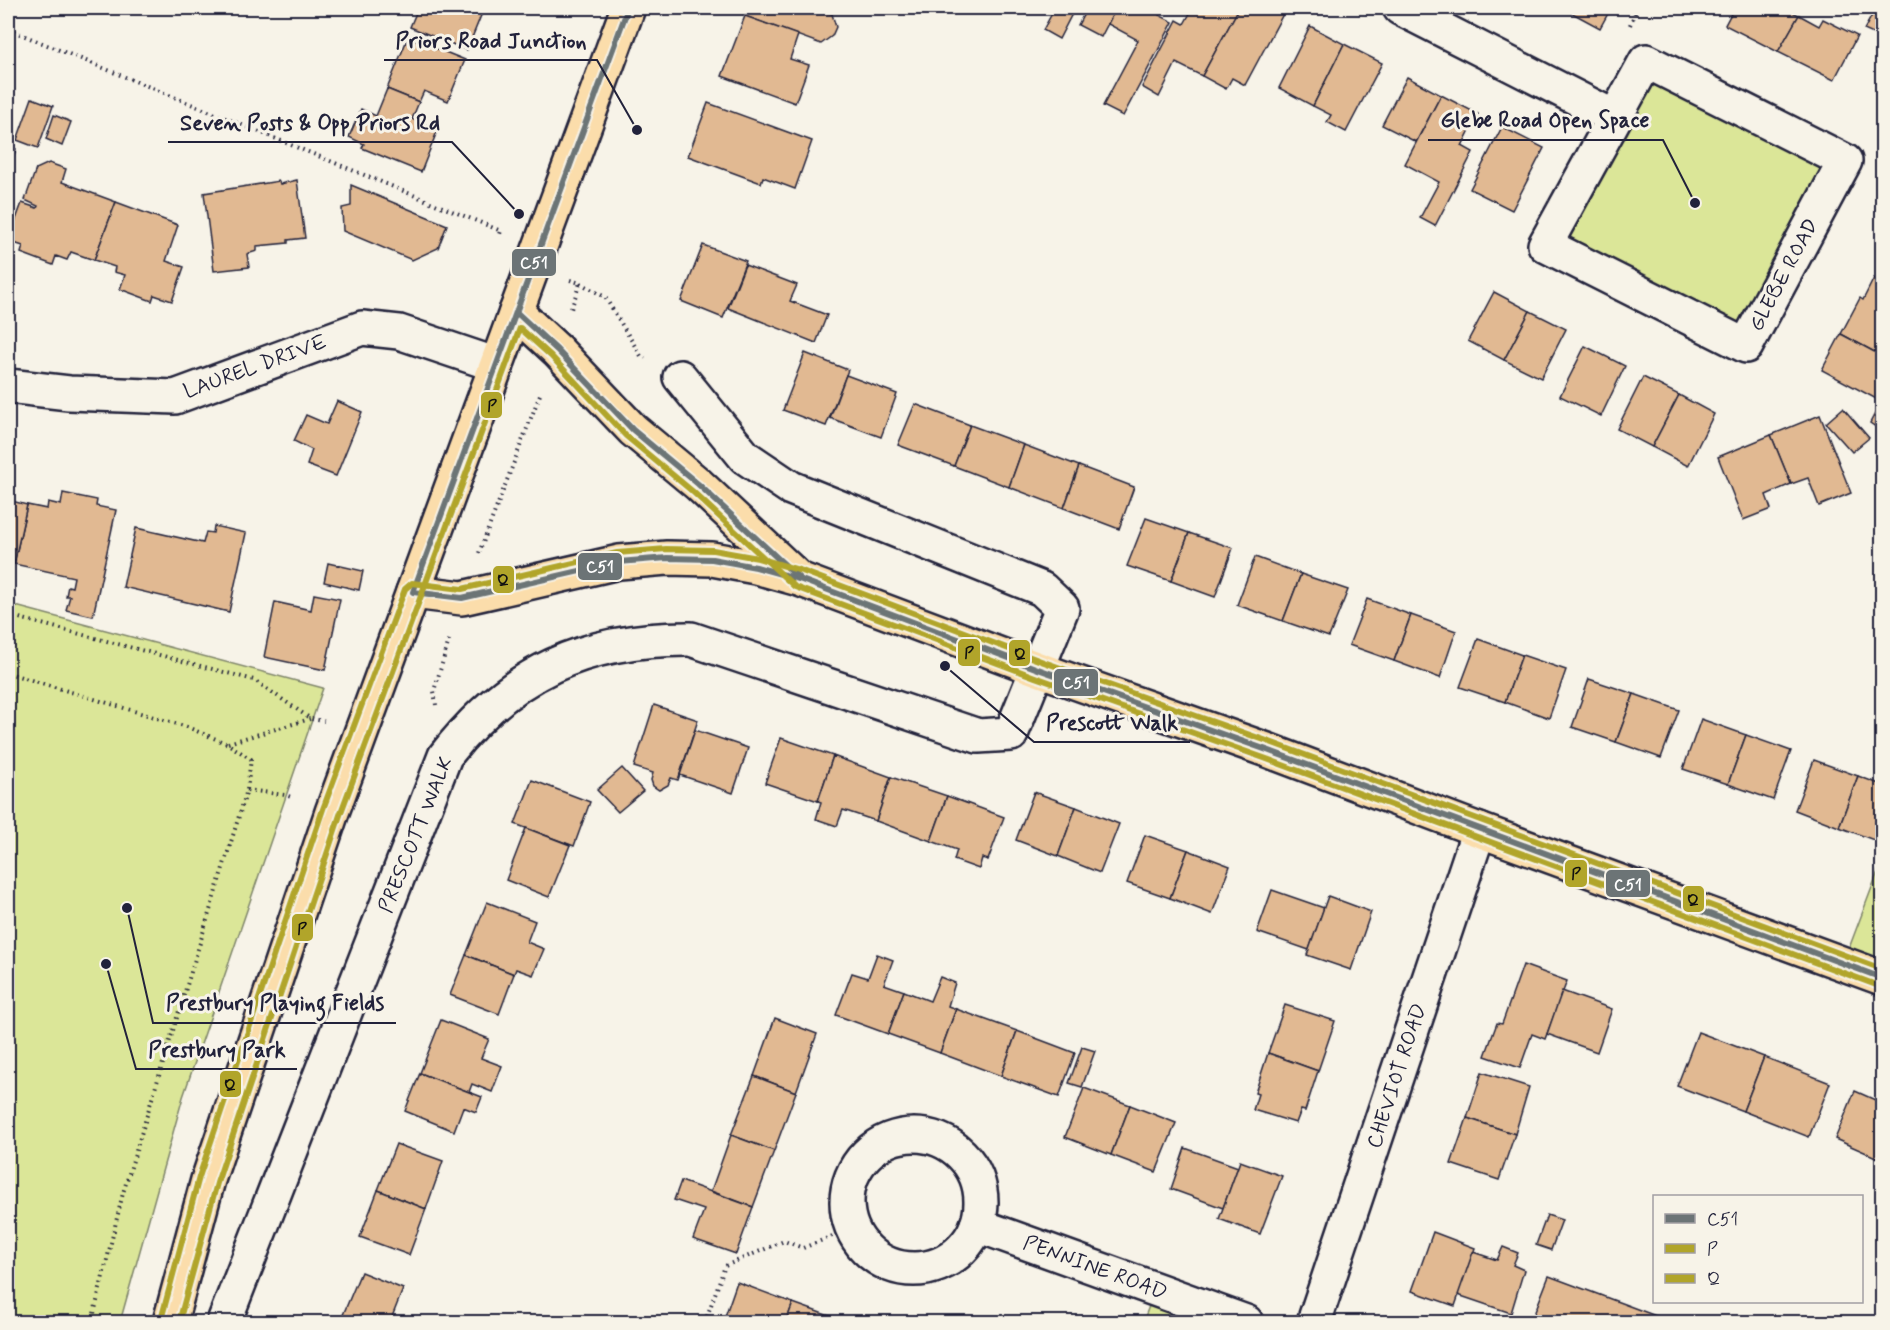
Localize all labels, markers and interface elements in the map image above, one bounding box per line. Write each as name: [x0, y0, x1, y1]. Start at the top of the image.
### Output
callout: Priors Road Junction: [384, 20, 597, 60]
text: Priors Road Junction: [395, 28, 587, 56]
callout: Glebe Road Open Space: [1428, 100, 1663, 140]
callout: Seven Posts & Opp Priors Rd: [168, 102, 452, 142]
text: Glebe Road Open Space: [1440, 107, 1650, 135]
text: Seven Posts & Opp Priors Rd: [180, 110, 440, 138]
street label: GLEBE ROAD: [1743, 214, 1825, 336]
line badge: C51: [511, 248, 557, 277]
text: C51: [520, 253, 548, 274]
street label: LAUREL DRIVE: [180, 328, 331, 406]
line badge: P: [480, 391, 503, 419]
text: P: [487, 396, 497, 417]
line badge: C51: [577, 552, 623, 581]
text: C51: [586, 557, 614, 578]
line badge: Q: [492, 565, 515, 594]
text: Q: [497, 570, 509, 591]
line badge: P: [957, 638, 981, 667]
line badge: Q: [1008, 639, 1031, 667]
text: P: [964, 643, 974, 664]
text: Q: [1014, 644, 1026, 665]
line badge: C51: [1053, 668, 1099, 697]
text: C51: [1062, 673, 1090, 694]
callout: Prescott Walk: [1034, 702, 1190, 742]
text: Prescott Walk: [1046, 710, 1178, 738]
street label: PRESCOTT WALK: [372, 753, 460, 917]
line badge: P: [1564, 859, 1588, 888]
text: P: [1571, 864, 1581, 885]
line badge: C51: [1605, 869, 1651, 898]
text: C51: [1614, 875, 1642, 896]
line badge: Q: [1682, 885, 1705, 913]
text: Q: [1687, 890, 1699, 911]
line badge: P: [291, 913, 314, 942]
text: P: [297, 919, 307, 940]
callout: Prestbury Playing Fields: [153, 983, 396, 1023]
text: Prestbury Playing Fields: [166, 990, 384, 1022]
street label: CHEVIOT ROAD: [1360, 1000, 1434, 1152]
callout: Prestbury Park: [136, 1029, 297, 1069]
text: Prestbury Park: [148, 1037, 286, 1065]
line badge: Q: [219, 1070, 242, 1098]
text: Q: [224, 1075, 236, 1096]
legend: [1653, 1195, 1863, 1303]
text: C51: [1707, 1208, 1738, 1232]
street label: PENNINE ROAD: [1019, 1229, 1171, 1307]
text: P: [1707, 1238, 1718, 1262]
text: Q: [1707, 1268, 1720, 1292]

